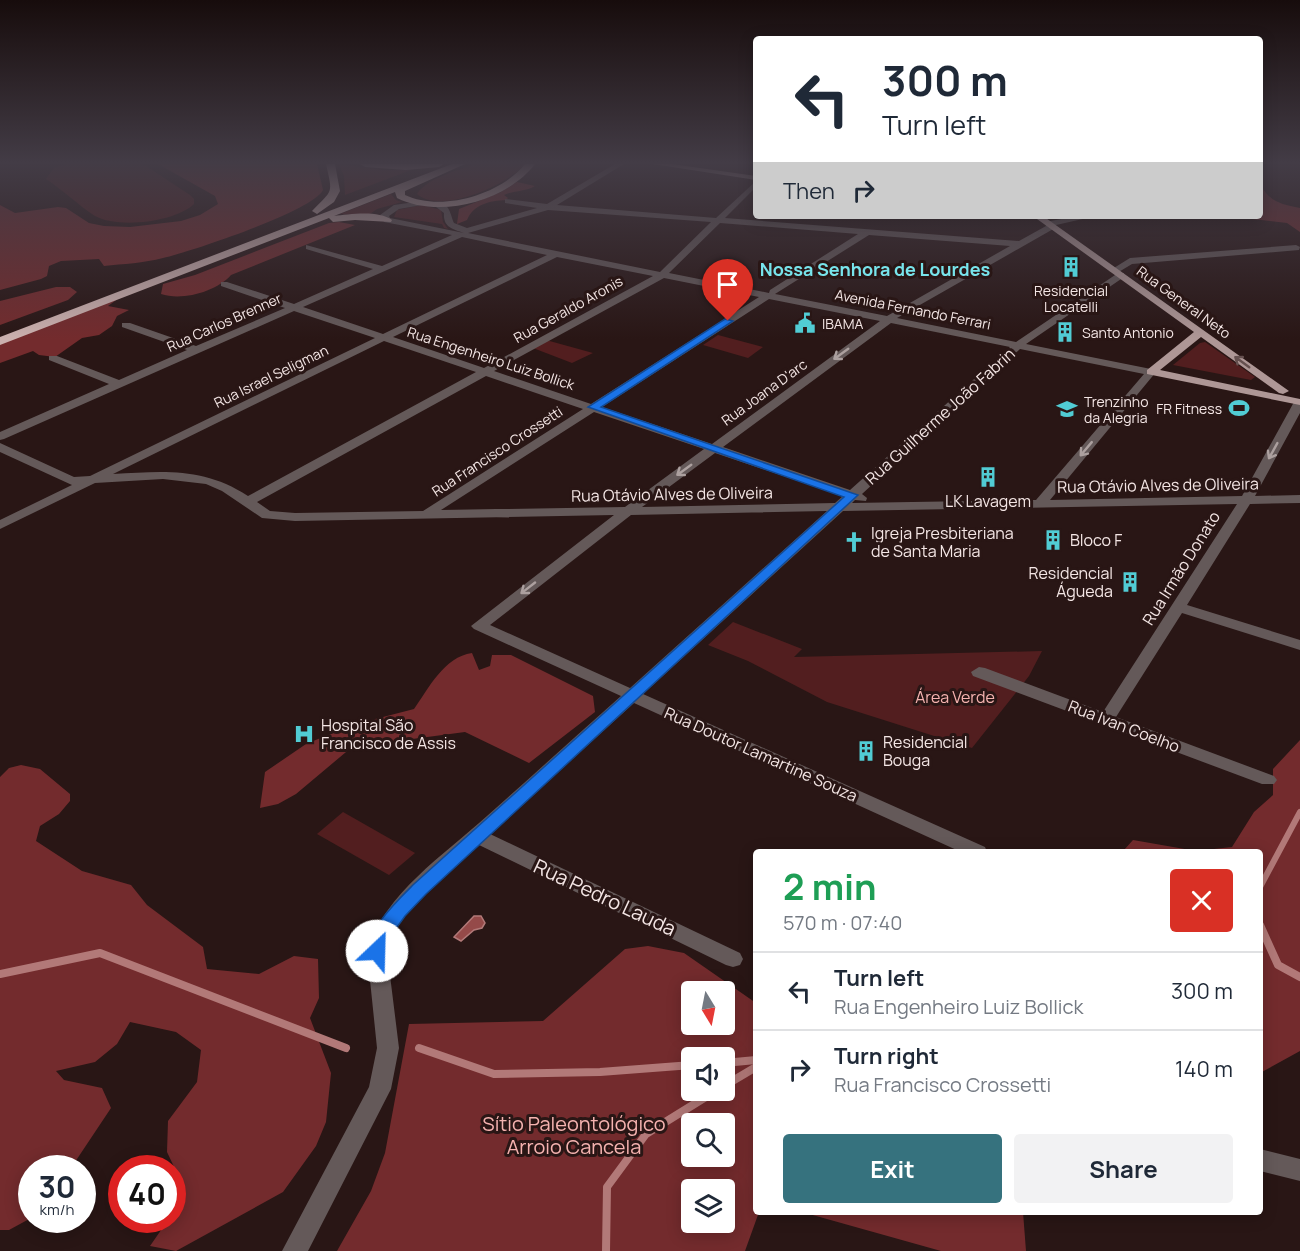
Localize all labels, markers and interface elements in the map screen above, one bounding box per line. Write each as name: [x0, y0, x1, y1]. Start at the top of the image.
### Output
text: 300 m: [882, 51, 1008, 109]
icon: left: [783, 60, 861, 138]
text: Turn left: [882, 106, 986, 143]
icon: right: [847, 174, 880, 207]
text: Then: [783, 176, 835, 206]
building icon: Residencial Locatelli: [1059, 255, 1083, 279]
district label: Nossa Senhora de Lourdes: [760, 257, 990, 281]
pin: [702, 259, 753, 321]
street label: Rua General Neto: [1133, 261, 1235, 343]
icon: arrive: [711, 268, 744, 301]
street label: Rua Geraldo Aronis: [510, 271, 626, 347]
place label: Residencial Locatelli: [1034, 281, 1108, 316]
street label: Avenida Fernando Ferrari: [833, 285, 993, 333]
street label: Rua Carlos Brenner: [164, 288, 284, 356]
public building icon: IBAMA: [793, 311, 817, 335]
place label: IBAMA: [822, 314, 863, 333]
building icon: Santo Antonio: [1053, 320, 1077, 344]
street label: Rua Engenheiro Luiz Bollick: [405, 322, 578, 394]
place label: Santo Antonio: [1082, 323, 1174, 342]
street label: Rua Israel Seligman: [211, 340, 331, 412]
street label: Rua Guilherme João Fabrin: [860, 343, 1020, 489]
one-way arrow: [833, 348, 849, 361]
street label: Rua Joana D'arc: [717, 354, 811, 430]
one-way arrow: [1234, 355, 1250, 368]
place label: Trenzinho da Alegria: [1084, 392, 1148, 427]
sports icon: FR Fitness: [1227, 396, 1251, 420]
school or university icon: Trenzinho da Alegria: [1055, 397, 1079, 421]
place label: FR Fitness: [1156, 399, 1222, 418]
street label: Rua Francisco Crossetti: [428, 402, 566, 500]
one-way arrow: [1080, 441, 1093, 457]
one-way arrow: [1267, 442, 1279, 459]
one-way arrow: [676, 464, 692, 476]
building icon: LK Lavagem: [976, 465, 1000, 489]
street label: Rua Otávio Alves de Oliveira: [1057, 472, 1259, 498]
street label: Rua Otávio Alves de Oliveira: [571, 481, 773, 507]
place label: LK Lavagem: [945, 490, 1031, 512]
street label: Rua Irmão Donato: [1137, 507, 1225, 629]
place label: Igreja Presbiteriana de Santa Maria: [871, 522, 1014, 562]
building icon: Bloco F: [1041, 528, 1065, 552]
place label: Bloco F: [1070, 529, 1122, 551]
church icon: Igreja Presbiteriana de Santa Maria: [842, 530, 866, 554]
place label: Residencial Águeda: [1028, 562, 1113, 602]
building icon: Residencial Águeda: [1118, 570, 1142, 594]
one-way arrow: [521, 581, 537, 594]
park label: Área Verde: [915, 686, 995, 708]
street label: Rua Ivan Coelho: [1065, 695, 1183, 757]
street label: Rua Doutor Lamartine Souza: [661, 701, 861, 807]
place label: Hospital São Francisco de Assis: [321, 714, 456, 754]
hospital icon: Hospital São Francisco de Assis: [292, 722, 316, 746]
place label: Residencial Bouga: [883, 731, 968, 771]
building icon: Residencial Bouga: [854, 739, 878, 763]
street label: Rua Pedro Lauda: [529, 852, 681, 942]
text: 2 min: [783, 862, 877, 911]
button: close: [1170, 869, 1233, 932]
text: 570 m · 07:40: [783, 909, 903, 936]
position arrow: [345, 919, 409, 983]
text: Turn left: [834, 963, 924, 993]
icon: left: [783, 975, 816, 1008]
text: 300 m: [1171, 976, 1233, 1006]
north arrow: [681, 981, 735, 1035]
map controls: [681, 981, 735, 1233]
text: Rua Engenheiro Luiz Bollick: [834, 993, 1084, 1020]
text: Turn right: [834, 1041, 939, 1071]
button: sound: [681, 1047, 735, 1101]
icon: right: [783, 1053, 816, 1086]
text: 140 m: [1175, 1054, 1233, 1084]
text: Rua Francisco Crossetti: [834, 1071, 1051, 1098]
park label: Sítio Paleontológico Arroio Cancela: [482, 1110, 666, 1160]
button: search: [681, 1113, 735, 1167]
button: Exit: [783, 1134, 1002, 1203]
button: Share: [1014, 1134, 1233, 1203]
speed limit sign: 40: [108, 1155, 186, 1233]
text: 30: [38, 1166, 76, 1207]
button: layers: [681, 1179, 735, 1233]
text: km/h: [40, 1199, 74, 1220]

